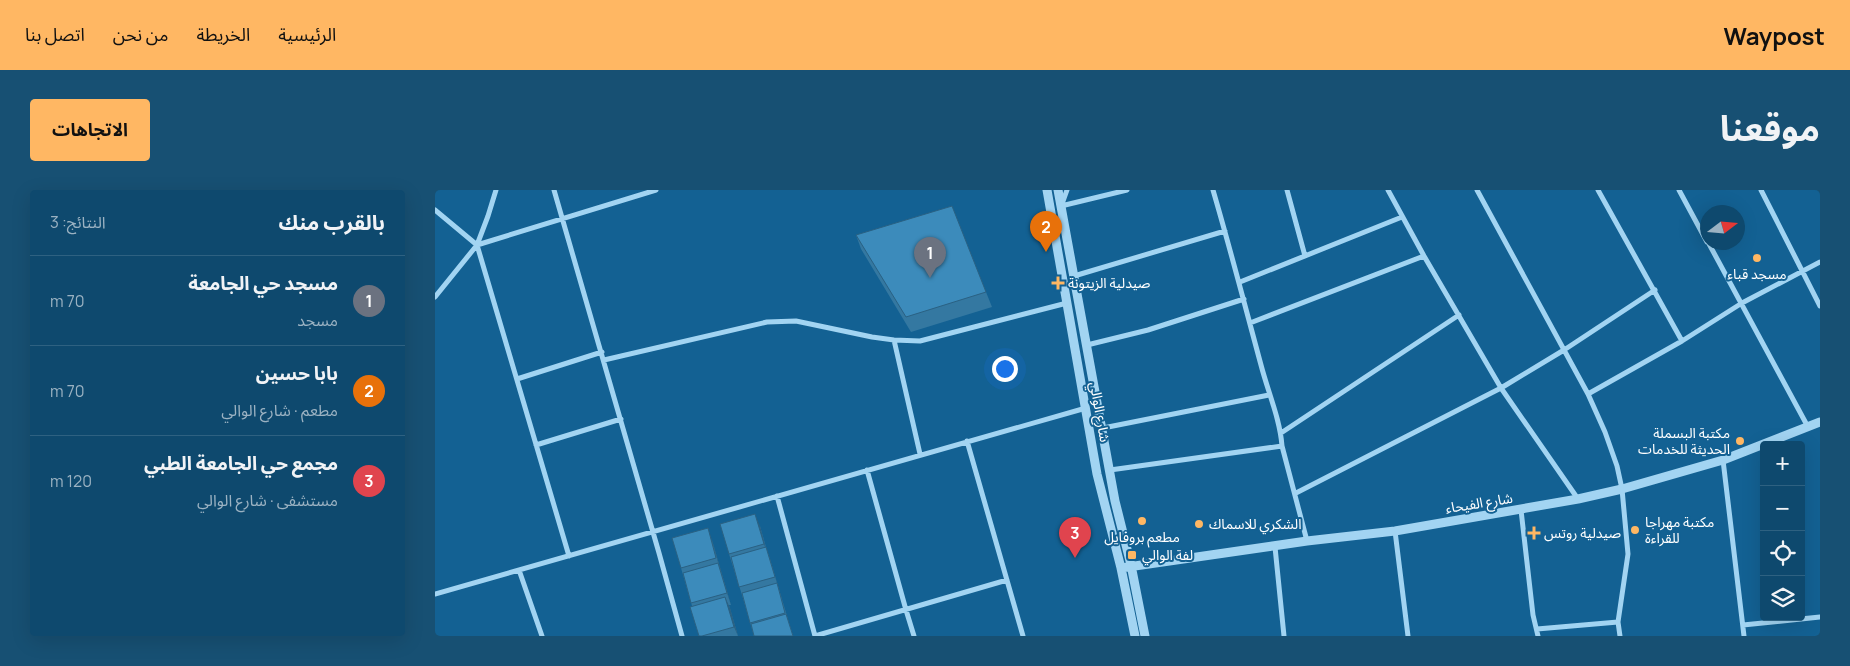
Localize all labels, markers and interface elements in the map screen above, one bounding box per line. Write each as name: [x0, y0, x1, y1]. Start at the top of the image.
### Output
text: Waypost: [1723, 19, 1825, 52]
text: اتصل بنا: [25, 22, 85, 46]
text: من نحن: [113, 22, 168, 46]
text: الخريطة: [196, 22, 250, 46]
text: الرئيسية: [278, 22, 336, 46]
button: الاتجاهات: [30, 99, 150, 161]
text: موقعنا: [1720, 104, 1820, 152]
north arrow: [1700, 205, 1745, 250]
text: بالقرب منك: [278, 208, 385, 236]
text: النتائج: 3: [50, 211, 106, 233]
pin: 2: [1030, 211, 1062, 252]
pin: 1: [914, 237, 946, 278]
marker: مسجد قباء: [1751, 252, 1763, 264]
place label: مسجد قباء: [1727, 264, 1787, 283]
text: مسجد حي الجامعة: [188, 270, 338, 296]
place label: صيدلية الزيتونة: [1068, 273, 1151, 292]
marker: صيدلية الزيتونة: [1052, 277, 1064, 289]
text: 70 m: [50, 290, 85, 312]
text: 1: [366, 290, 373, 312]
text: مسجد: [297, 309, 338, 331]
your location: [992, 356, 1018, 382]
text: بابا حسين: [256, 360, 338, 386]
text: 70 m: [50, 380, 85, 402]
text: 2: [364, 380, 374, 402]
street label: شارع الوالي: [1084, 380, 1115, 444]
text: مطعم · شارع الوالي: [221, 399, 338, 421]
place label: مكتبة البسملة الحديثة للخدمات: [1638, 423, 1730, 458]
marker: مكتبة البسملة الحديثة للخدمات: [1734, 435, 1746, 447]
map controls: [1760, 441, 1805, 621]
button: +: [1760, 441, 1805, 486]
text: مجمع حي الجامعة الطبي: [144, 450, 338, 476]
text: 120 m: [50, 470, 92, 492]
text: 3: [364, 470, 374, 492]
button: −: [1760, 486, 1805, 531]
street label: شارع الفيحاء: [1444, 488, 1514, 519]
text: مستشفى · شارع الوالي: [197, 489, 338, 511]
place label: مكتبة مهراجا للقراءة: [1645, 512, 1714, 547]
place label: الشكري للاسماك: [1209, 514, 1301, 535]
marker: مطعم بروفايل: [1136, 515, 1148, 527]
pin: 3: [1059, 517, 1091, 558]
marker: الشكري للاسماك: [1193, 518, 1205, 530]
place label: صيدلية روتس: [1544, 523, 1621, 542]
marker: مكتبة مهراجا للقراءة: [1629, 524, 1641, 536]
place label: مطعم بروفايل: [1104, 527, 1180, 548]
marker: صيدلية روتس: [1528, 527, 1540, 539]
button: locate: [1760, 531, 1805, 576]
place label: لفة الوالي: [1142, 545, 1193, 566]
marker: لفة الوالي: [1126, 549, 1138, 561]
button: layers: [1760, 576, 1805, 621]

